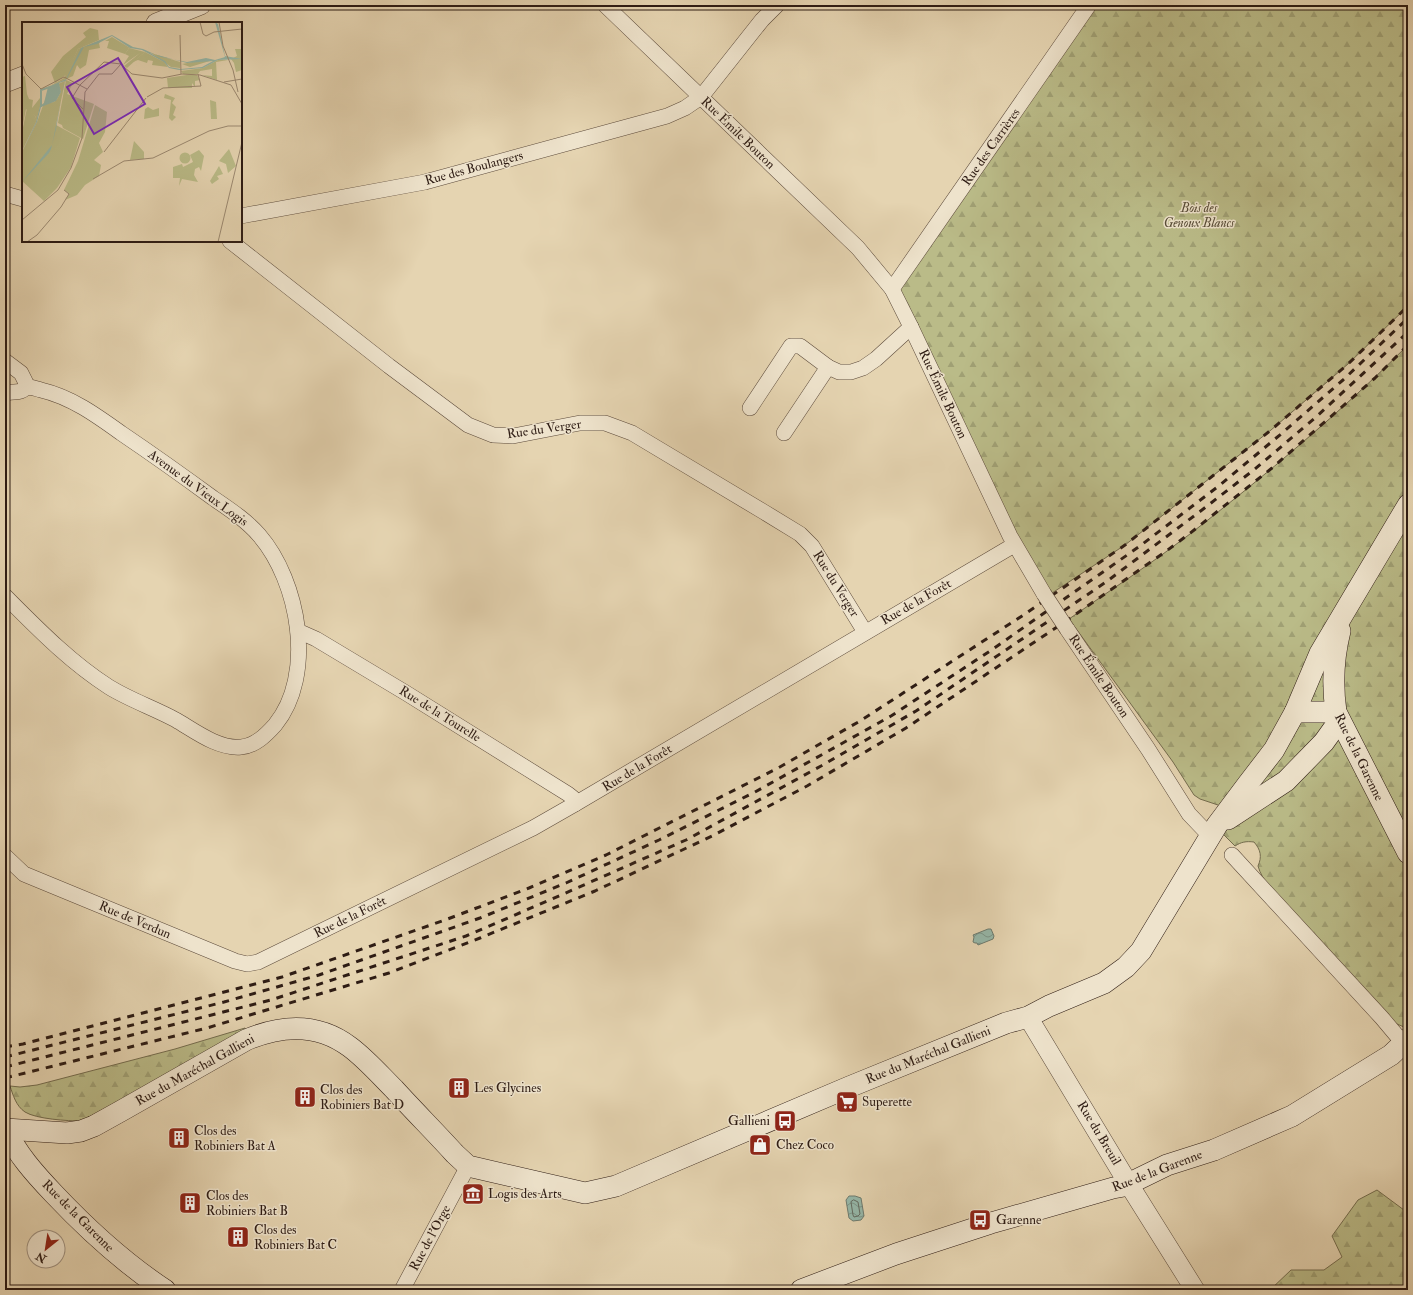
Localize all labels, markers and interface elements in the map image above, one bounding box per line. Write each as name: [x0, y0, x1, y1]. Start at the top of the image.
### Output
inset map: [22, 22, 242, 242]
street label: Rue Émile Bouton: [698, 93, 779, 173]
street label: Rue des Carrières: [958, 105, 1024, 189]
street label: Rue des Boulangers: [423, 147, 525, 189]
park label: Bois des Genoux Blancs: [1164, 200, 1235, 231]
street label: Rue Émile Bouton: [915, 346, 972, 442]
street label: Rue du Verger: [506, 416, 582, 442]
street label: Avenue du Vieux Logis: [144, 446, 251, 530]
street label: Rue du Verger: [809, 548, 863, 620]
street label: Rue de la Forêt: [878, 575, 954, 629]
street label: Rue Émile Bouton: [1065, 631, 1134, 721]
street label: Rue de la Tourelle: [396, 682, 484, 746]
street label: Rue de la Garenne: [1331, 711, 1387, 804]
street label: Rue de la Forêt: [599, 741, 675, 795]
street label: Rue de la Forêt: [311, 893, 389, 941]
street label: Rue de Verdun: [97, 898, 174, 942]
street label: Rue du Maréchal Gallieni: [863, 1022, 993, 1087]
street label: Rue du Maréchal Gallieni: [133, 1030, 258, 1109]
building icon: Les Glycines: [446, 1075, 472, 1101]
place label: Les Glycines: [474, 1080, 542, 1097]
place label: Clos des Robiniers Bat D: [320, 1082, 404, 1113]
building icon: Clos des Robiniers Bat D: [292, 1084, 318, 1110]
supermarket icon: Superette: [834, 1089, 860, 1115]
place label: Superette: [862, 1094, 913, 1111]
street label: Rue du Breuil: [1074, 1098, 1125, 1169]
bus stop icon: Gallieni: [772, 1108, 798, 1134]
place label: Gallieni: [728, 1113, 771, 1129]
place label: Clos des Robiniers Bat A: [194, 1123, 277, 1154]
building icon: Clos des Robiniers Bat A: [166, 1125, 192, 1151]
shop icon: Chez Coco: [747, 1132, 773, 1158]
place label: Chez Coco: [776, 1137, 834, 1153]
street label: Rue de la Garenne: [1110, 1146, 1205, 1196]
street label: Rue de la Garenne: [39, 1177, 118, 1256]
museum icon: Logis des Arts: [460, 1181, 486, 1207]
place label: Logis des Arts: [488, 1186, 562, 1202]
place label: Clos des Robiniers Bat B: [206, 1188, 288, 1219]
building icon: Clos des Robiniers Bat B: [177, 1190, 203, 1216]
street label: Rue de l'Orge: [406, 1202, 454, 1274]
bus stop icon: Garenne: [967, 1207, 993, 1233]
place label: Garenne: [996, 1212, 1042, 1228]
place label: Clos des Robiniers Bat C: [254, 1222, 337, 1253]
building icon: Clos des Robiniers Bat C: [225, 1224, 251, 1250]
north arrow: [26, 1229, 66, 1269]
text: N: [33, 1249, 50, 1266]

